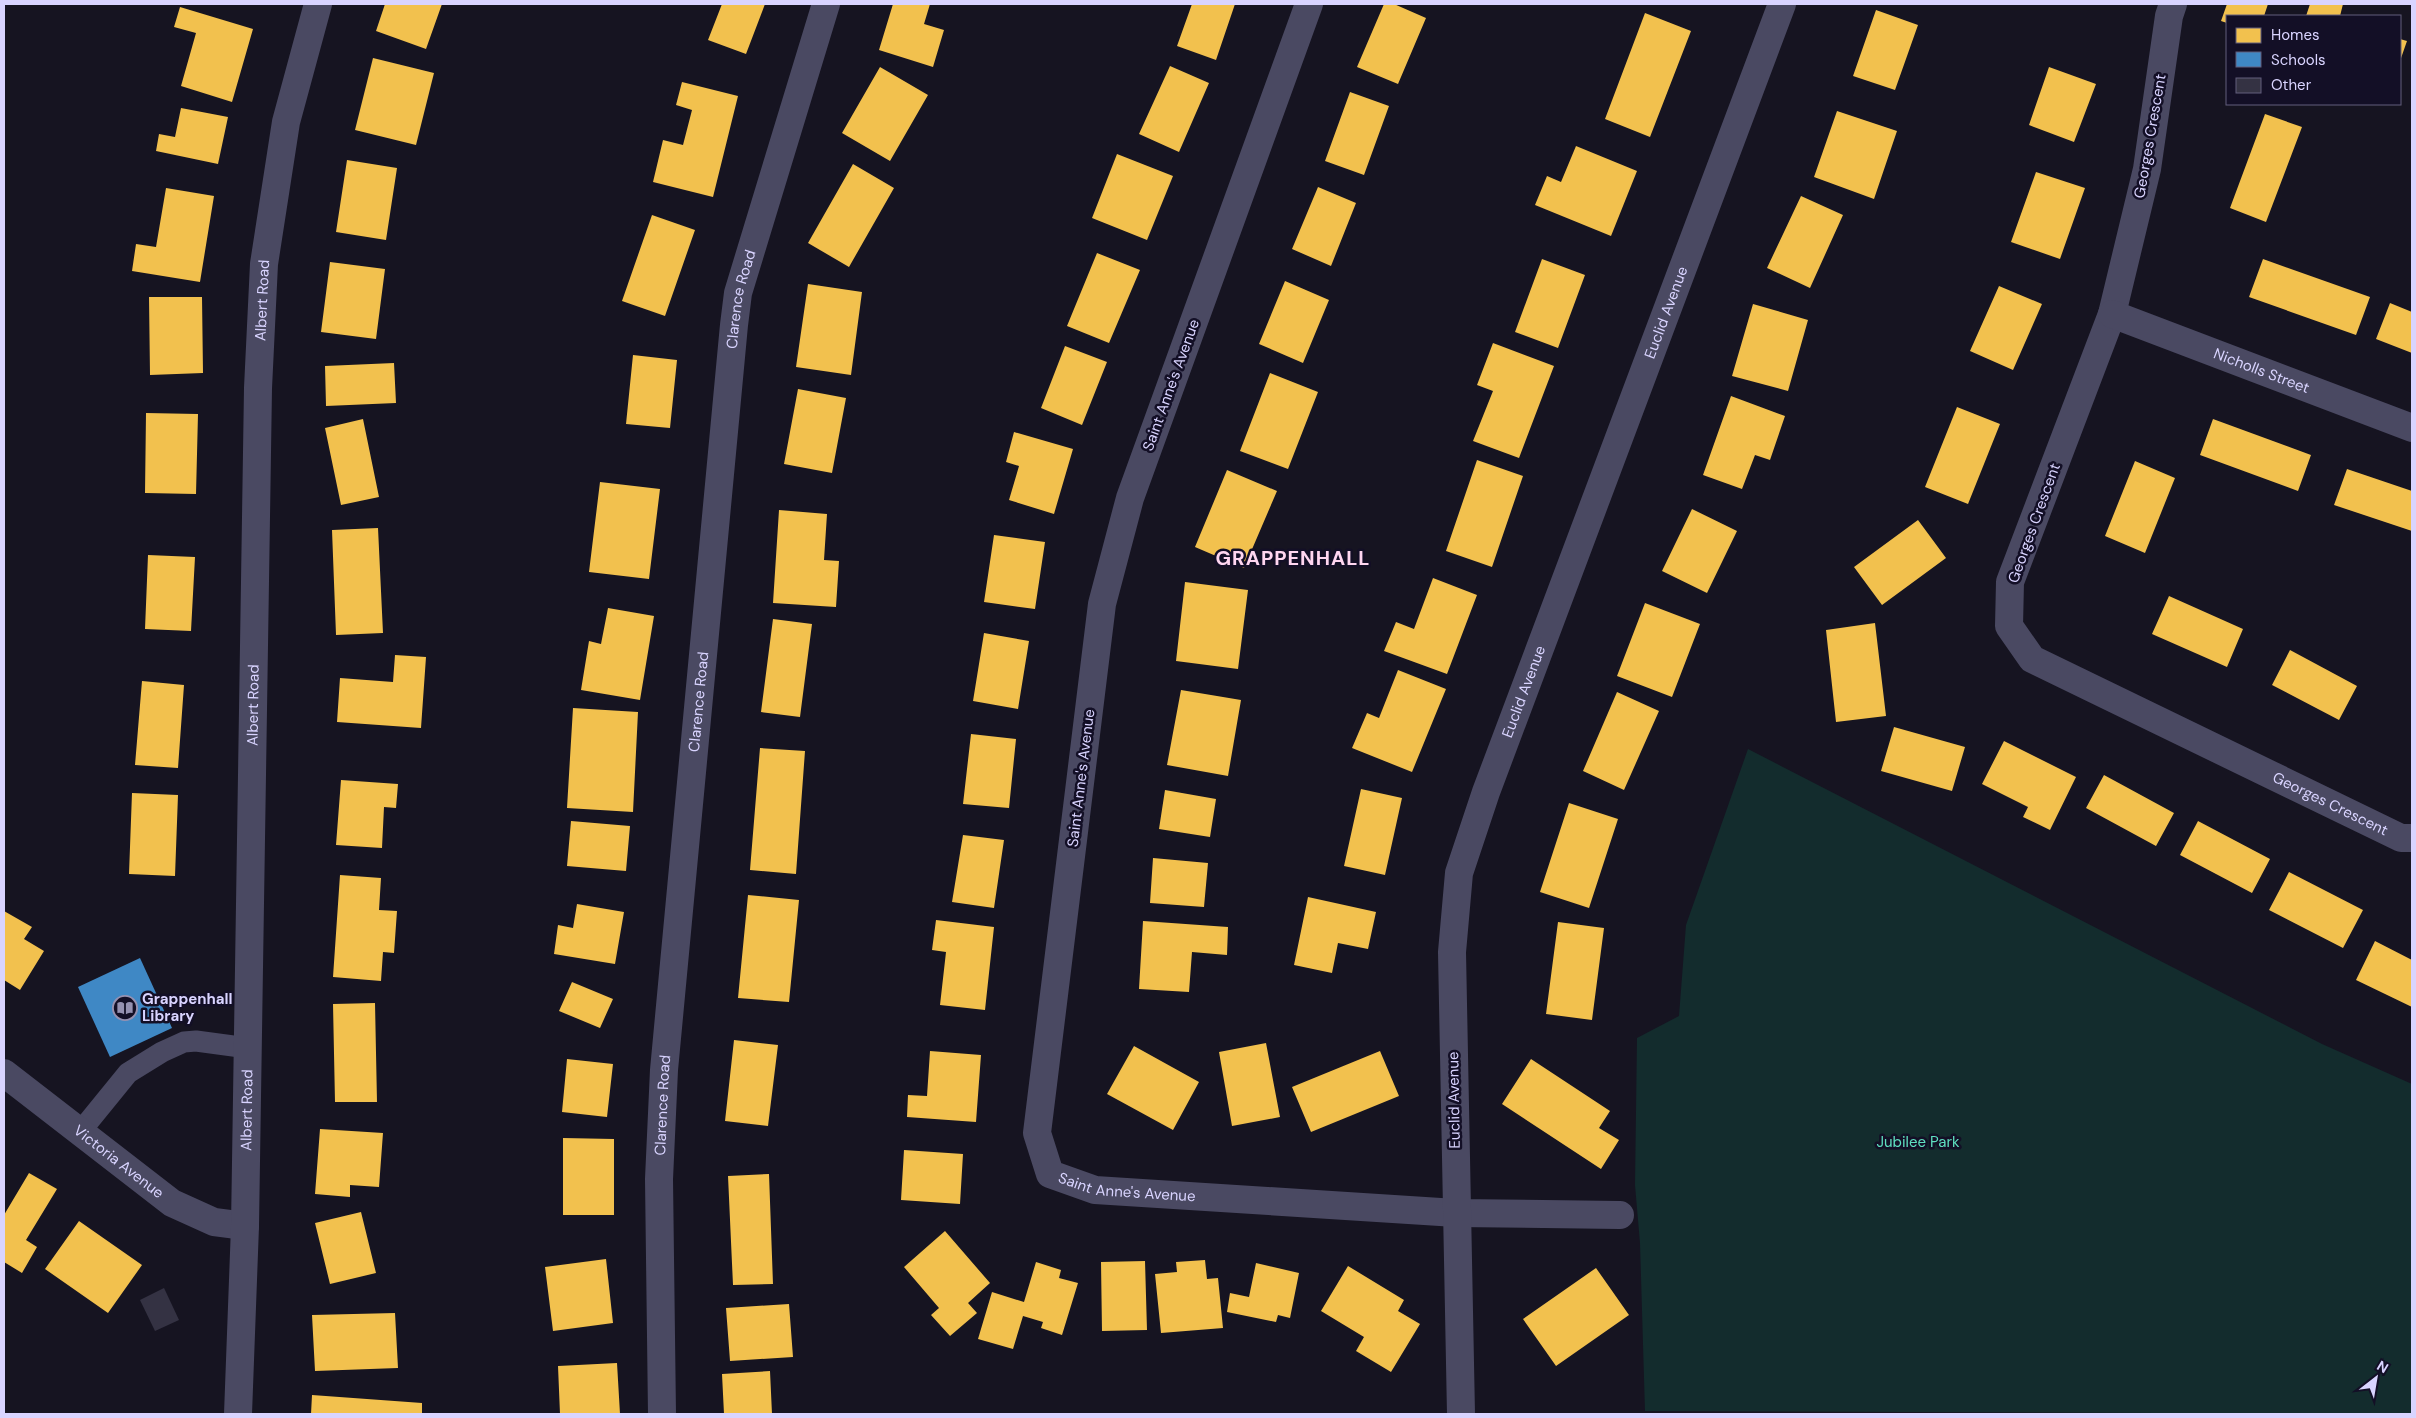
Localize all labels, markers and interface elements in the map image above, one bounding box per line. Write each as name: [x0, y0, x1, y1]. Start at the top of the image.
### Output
legend: [2226, 15, 2401, 105]
text: Homes: [2271, 25, 2320, 45]
text: Schools: [2271, 50, 2326, 70]
street label: Georges Crescent: [2129, 72, 2171, 200]
text: Other: [2271, 75, 2312, 95]
street label: Clarence Road: [722, 247, 761, 350]
street label: Albert Road: [250, 259, 274, 342]
street label: Euclid Avenue: [1640, 264, 1693, 361]
street label: Saint Anne's Avenue: [1138, 316, 1204, 454]
street label: Nicholls Street: [2211, 344, 2312, 398]
street label: Georges Crescent: [2003, 460, 2065, 586]
district label: GRAPPENHALL: [1216, 545, 1370, 571]
street label: Euclid Avenue: [1497, 643, 1550, 741]
street label: Clarence Road: [684, 651, 713, 753]
street label: Albert Road: [242, 664, 264, 746]
street label: Saint Anne's Avenue: [1063, 708, 1099, 848]
street label: Georges Crescent: [2269, 767, 2392, 840]
place label: Grappenhall Library: [142, 989, 233, 1026]
library icon: Grappenhall Library: [112, 995, 138, 1021]
street label: Euclid Avenue: [1443, 1051, 1465, 1149]
street label: Clarence Road: [650, 1054, 675, 1156]
street label: Albert Road: [236, 1069, 257, 1151]
street label: Victoria Avenue: [69, 1120, 168, 1203]
park label: Jubilee Park: [1876, 1132, 1960, 1152]
street label: Saint Anne's Avenue: [1056, 1168, 1196, 1206]
north arrow: [2351, 1353, 2401, 1403]
text: N: [2374, 1357, 2392, 1377]

